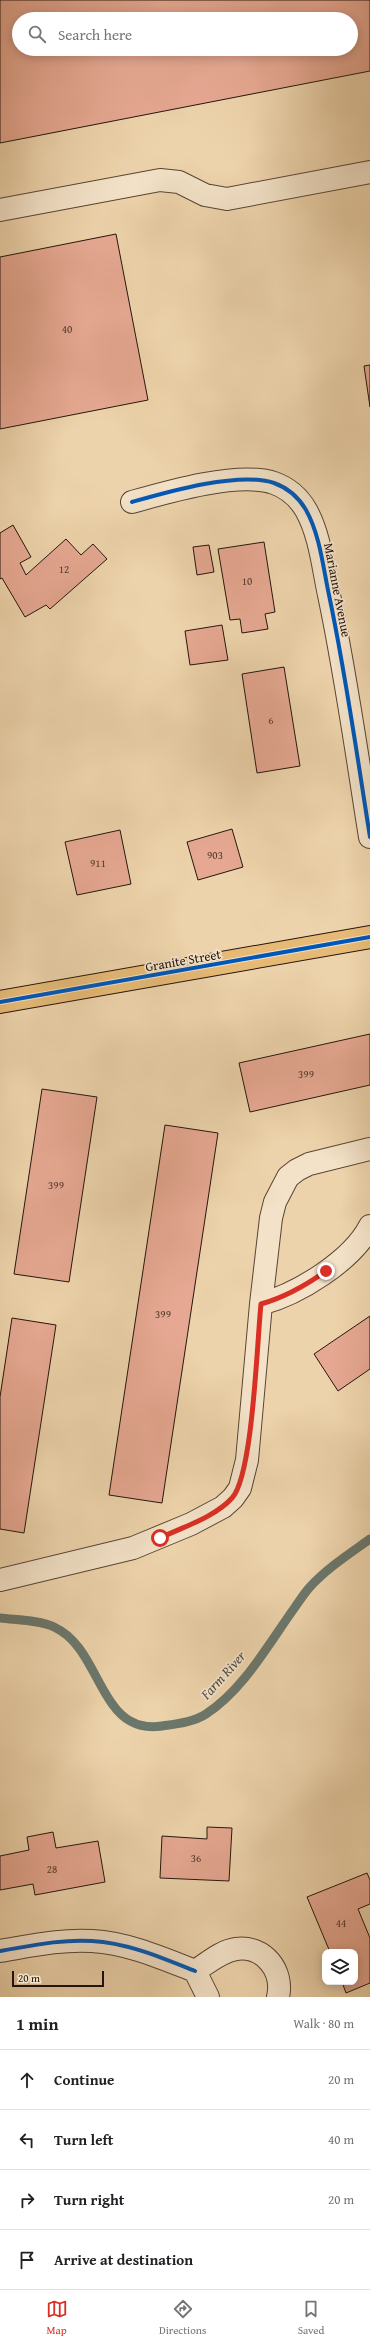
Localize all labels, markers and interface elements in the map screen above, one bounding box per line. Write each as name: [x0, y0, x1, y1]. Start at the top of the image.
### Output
search box: [12, 12, 358, 56]
icon: search: [26, 23, 48, 45]
text: Search here: [58, 24, 132, 45]
house number: 40: [62, 321, 72, 337]
street label: Marianne Avenue: [319, 541, 356, 639]
house number: 12: [59, 561, 69, 577]
house number: 10: [242, 573, 252, 589]
house number: 6: [268, 712, 274, 728]
house number: 903: [207, 847, 223, 863]
house number: 911: [90, 855, 106, 871]
street label: Granite Street: [144, 944, 223, 976]
house number: 399: [298, 1066, 314, 1082]
house number: 399: [48, 1177, 64, 1193]
route end: [317, 1262, 335, 1280]
house number: 399: [155, 1306, 171, 1322]
route start: [151, 1529, 169, 1547]
water label: Farm River: [195, 1646, 251, 1704]
house number: 36: [191, 1850, 201, 1866]
house number: 28: [47, 1861, 57, 1877]
house number: 44: [336, 1915, 346, 1931]
map controls: [322, 1949, 358, 1985]
button: layers: [322, 1949, 358, 1985]
scale bar: [12, 1969, 104, 1988]
text: 20 m: [18, 1970, 40, 1986]
text: 1 min: [16, 2011, 58, 2036]
text: Walk · 80 m: [293, 2014, 354, 2033]
icon: ahead: [16, 2069, 38, 2091]
text: Continue: [54, 2069, 115, 2090]
text: 20 m: [328, 2070, 354, 2089]
icon: left: [16, 2129, 38, 2151]
text: Turn left: [54, 2129, 113, 2150]
text: 40 m: [328, 2130, 354, 2149]
icon: right: [16, 2189, 38, 2211]
text: Turn right: [54, 2189, 125, 2210]
text: 20 m: [328, 2190, 354, 2209]
icon: arrive: [16, 2249, 38, 2271]
text: Arrive at destination: [54, 2249, 193, 2270]
tab: Map: [46, 2298, 68, 2338]
tab: Directions: [159, 2298, 206, 2338]
tab: Saved: [298, 2298, 324, 2338]

